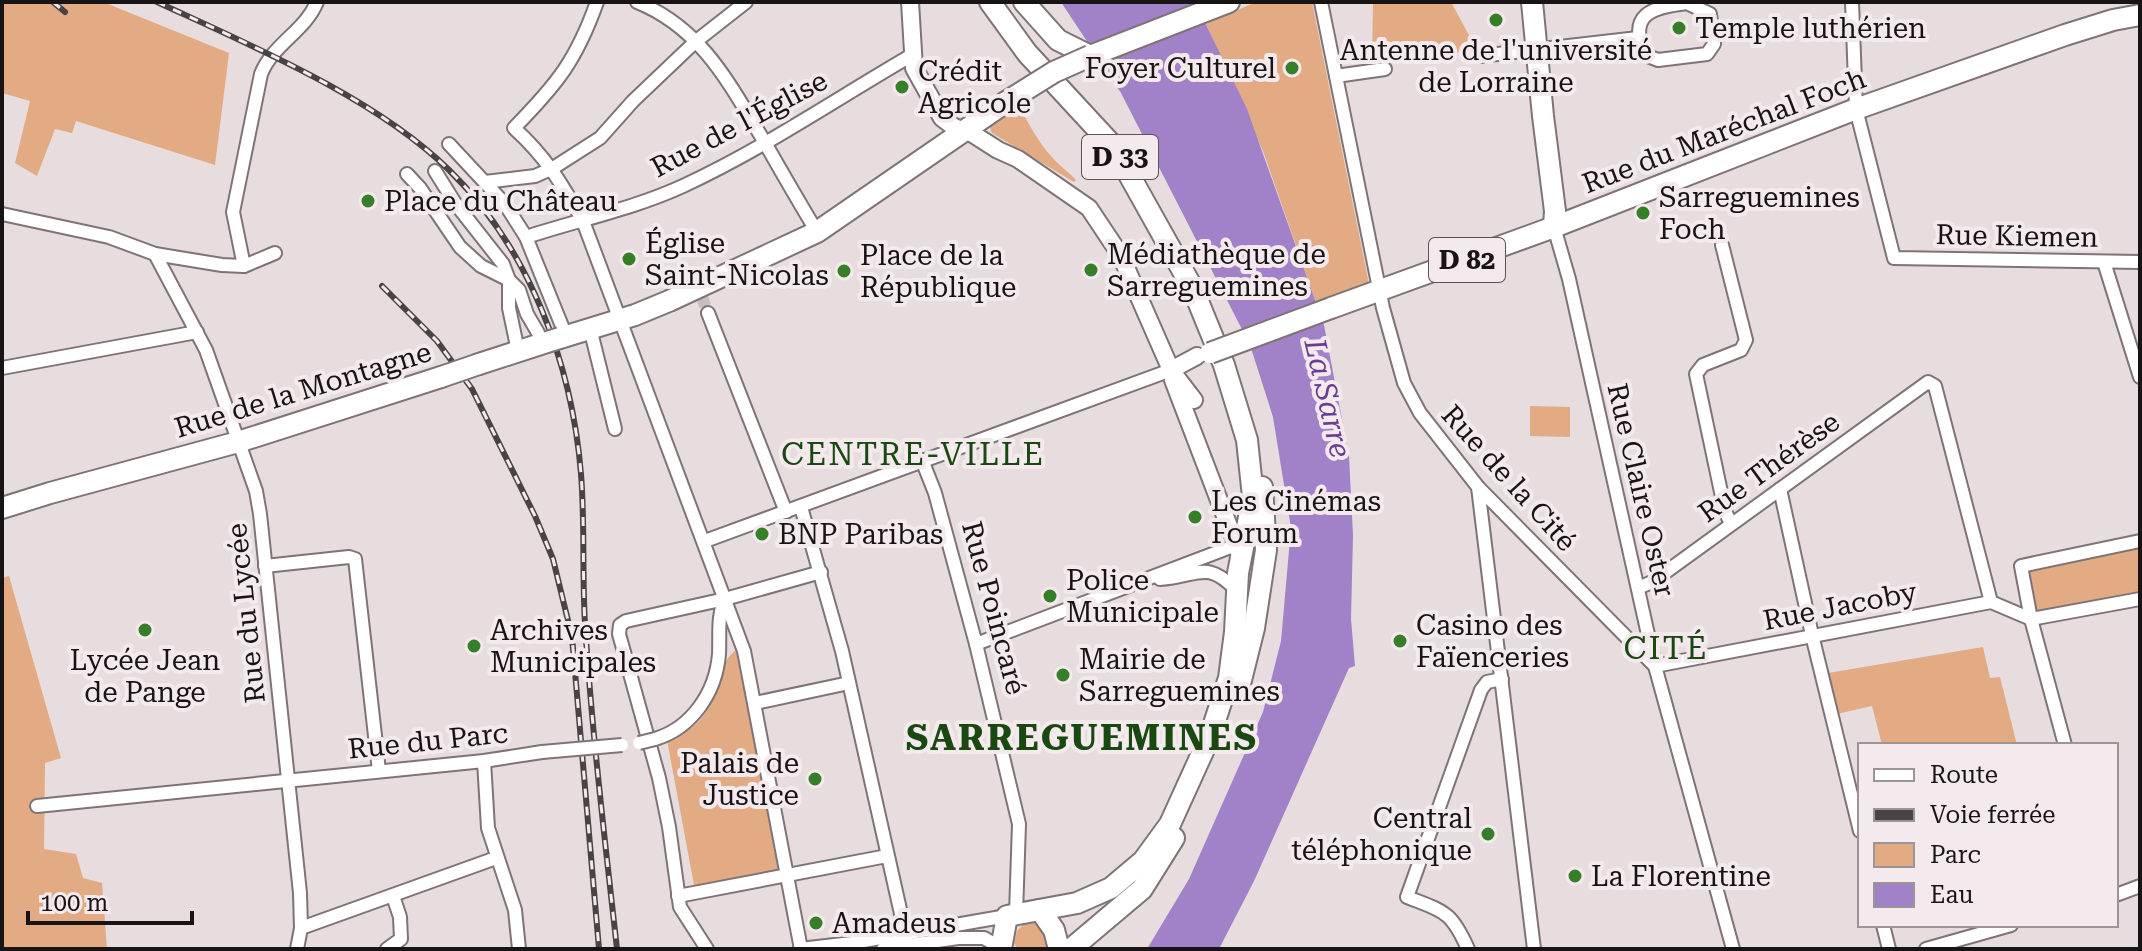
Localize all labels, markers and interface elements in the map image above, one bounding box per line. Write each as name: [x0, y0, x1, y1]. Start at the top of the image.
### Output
marker: Antenne de l'université de Lorraine: [1487, 11, 1505, 29]
place label: Temple luthérien: [1695, 12, 1926, 45]
marker: Temple luthérien: [1670, 19, 1688, 37]
place label: Antenne de l'université de Lorraine: [1340, 34, 1652, 99]
place label: Foyer Culturel: [1085, 52, 1276, 85]
place label: Crédit Agricole: [918, 55, 1031, 120]
marker: Foyer Culturel: [1283, 59, 1301, 77]
street label: Rue du Maréchal Foch: [1578, 62, 1870, 200]
street label: Rue de l'Église: [645, 63, 833, 184]
marker: Crédit Agricole: [893, 78, 911, 96]
road number: D 33: [1082, 135, 1158, 179]
place label: Sarreguemines Foch: [1659, 181, 1860, 246]
place label: Place du Château: [384, 185, 617, 218]
marker: Place du Château: [359, 192, 377, 210]
marker: Sarreguemines Foch: [1634, 204, 1652, 222]
street label: Rue Kiemen: [1935, 218, 2099, 254]
place label: Église Saint-Nicolas: [645, 226, 829, 292]
place label: Médiathèque de Sarreguemines: [1107, 238, 1326, 303]
road number: D 82: [1429, 238, 1505, 282]
place label: Place de la République: [860, 239, 1017, 304]
marker: Église Saint-Nicolas: [620, 250, 638, 268]
marker: Médiathèque de Sarreguemines: [1082, 261, 1100, 279]
marker: Place de la République: [835, 262, 853, 280]
water label: La Sarre: [1297, 334, 1359, 461]
street label: Rue de la Montagne: [171, 335, 435, 445]
street label: Rue Claire Oster: [1600, 380, 1682, 600]
street label: Rue de la Cité: [1435, 398, 1583, 558]
street label: Rue Thérèse: [1692, 405, 1846, 529]
district label: CENTRE-VILLE: [781, 435, 1045, 473]
place label: Les Cinémas Forum: [1211, 485, 1381, 550]
marker: Les Cinémas Forum: [1186, 508, 1204, 526]
place label: BNP Paribas: [778, 518, 943, 551]
street label: Rue Poincaré: [955, 518, 1033, 698]
street label: Rue du Lycée: [220, 521, 272, 705]
marker: BNP Paribas: [753, 525, 771, 543]
place label: Police Municipale: [1066, 564, 1219, 629]
street label: Rue Jacoby: [1760, 575, 1920, 637]
marker: Police Municipale: [1041, 587, 1059, 605]
place label: Casino des Faïenceries: [1416, 609, 1569, 674]
place label: Archives Municipales: [490, 614, 656, 679]
marker: Lycée Jean de Pange: [136, 621, 154, 639]
district label: CITÉ: [1624, 629, 1708, 667]
marker: Casino des Faïenceries: [1391, 632, 1409, 650]
marker: Archives Municipales: [465, 637, 483, 655]
place label: Mairie de Sarreguemines: [1079, 643, 1280, 708]
place label: Lycée Jean de Pange: [70, 644, 220, 709]
marker: Mairie de Sarreguemines: [1054, 666, 1072, 684]
street label: Rue du Parc: [346, 716, 510, 766]
district label: SARREGUEMINES: [906, 717, 1258, 759]
legend: [1858, 743, 2118, 927]
place label: Palais de Justice: [680, 747, 799, 812]
text: Route: [1930, 761, 1998, 789]
marker: Palais de Justice: [806, 770, 824, 788]
text: Voie ferrée: [1930, 801, 2056, 829]
place label: Central téléphonique: [1291, 802, 1472, 867]
marker: Central téléphonique: [1479, 825, 1497, 843]
text: Parc: [1930, 841, 1981, 869]
place label: La Florentine: [1591, 860, 1771, 893]
marker: La Florentine: [1566, 867, 1584, 885]
scale bar: [28, 875, 192, 925]
text: Eau: [1930, 881, 1973, 909]
text: 100 m: [40, 889, 108, 917]
place label: Amadeus: [832, 907, 956, 940]
marker: Amadeus: [807, 914, 825, 932]

